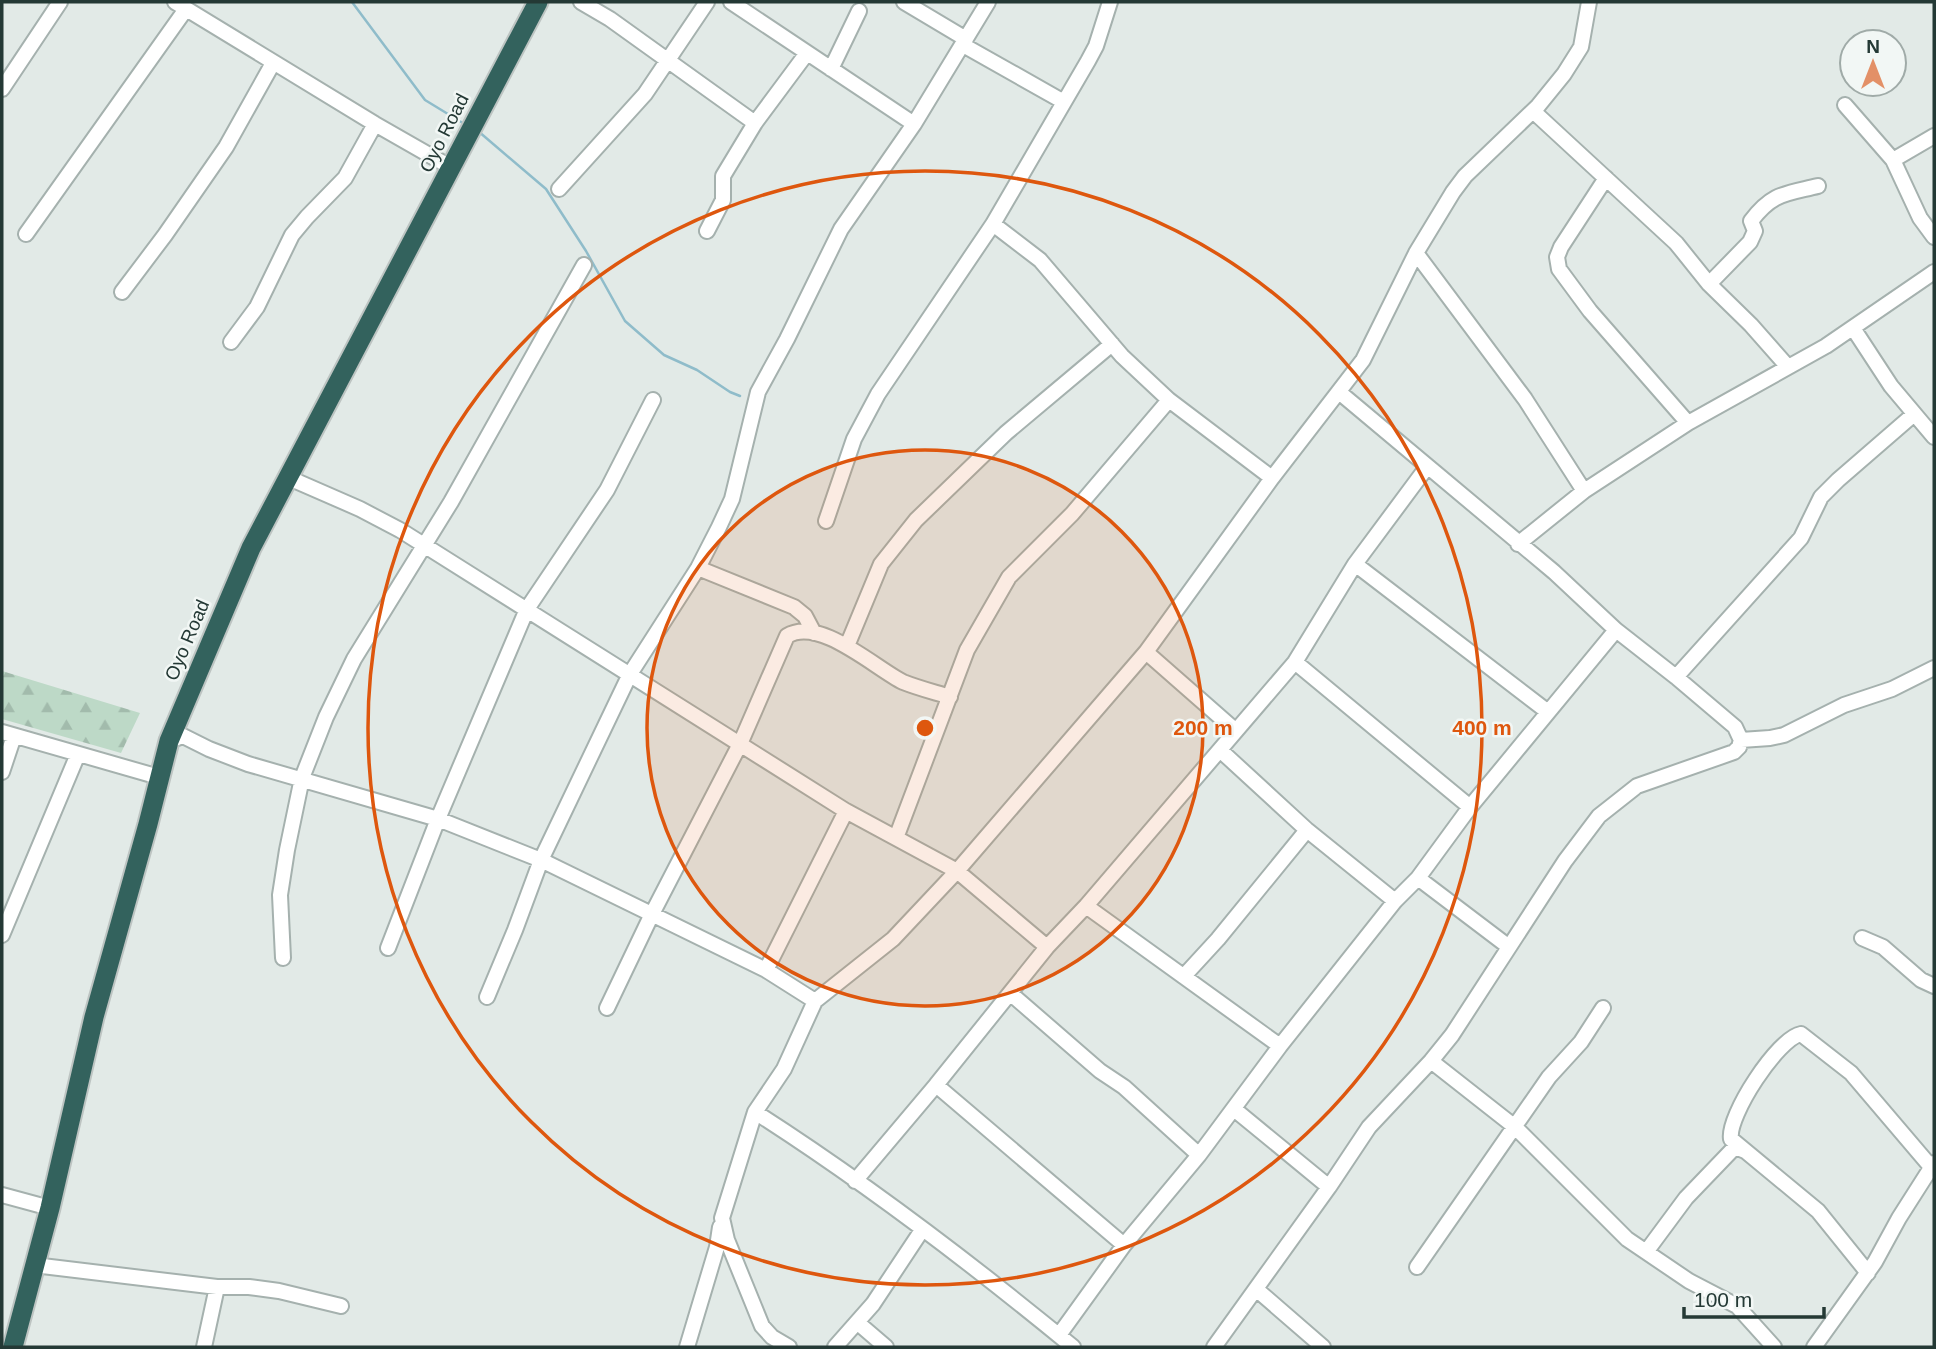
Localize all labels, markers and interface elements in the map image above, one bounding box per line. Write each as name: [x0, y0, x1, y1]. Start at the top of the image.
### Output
north arrow: [1838, 28, 1908, 98]
text: N: [1866, 36, 1880, 57]
street label: Oyo Road: [415, 90, 473, 176]
street label: Oyo Road: [161, 597, 213, 683]
centre of rings: [913, 716, 937, 740]
text: 200 m: [1173, 716, 1233, 739]
text: 400 m: [1452, 716, 1512, 739]
scale bar: [1684, 1276, 1824, 1320]
text: 100 m: [1694, 1288, 1752, 1311]

